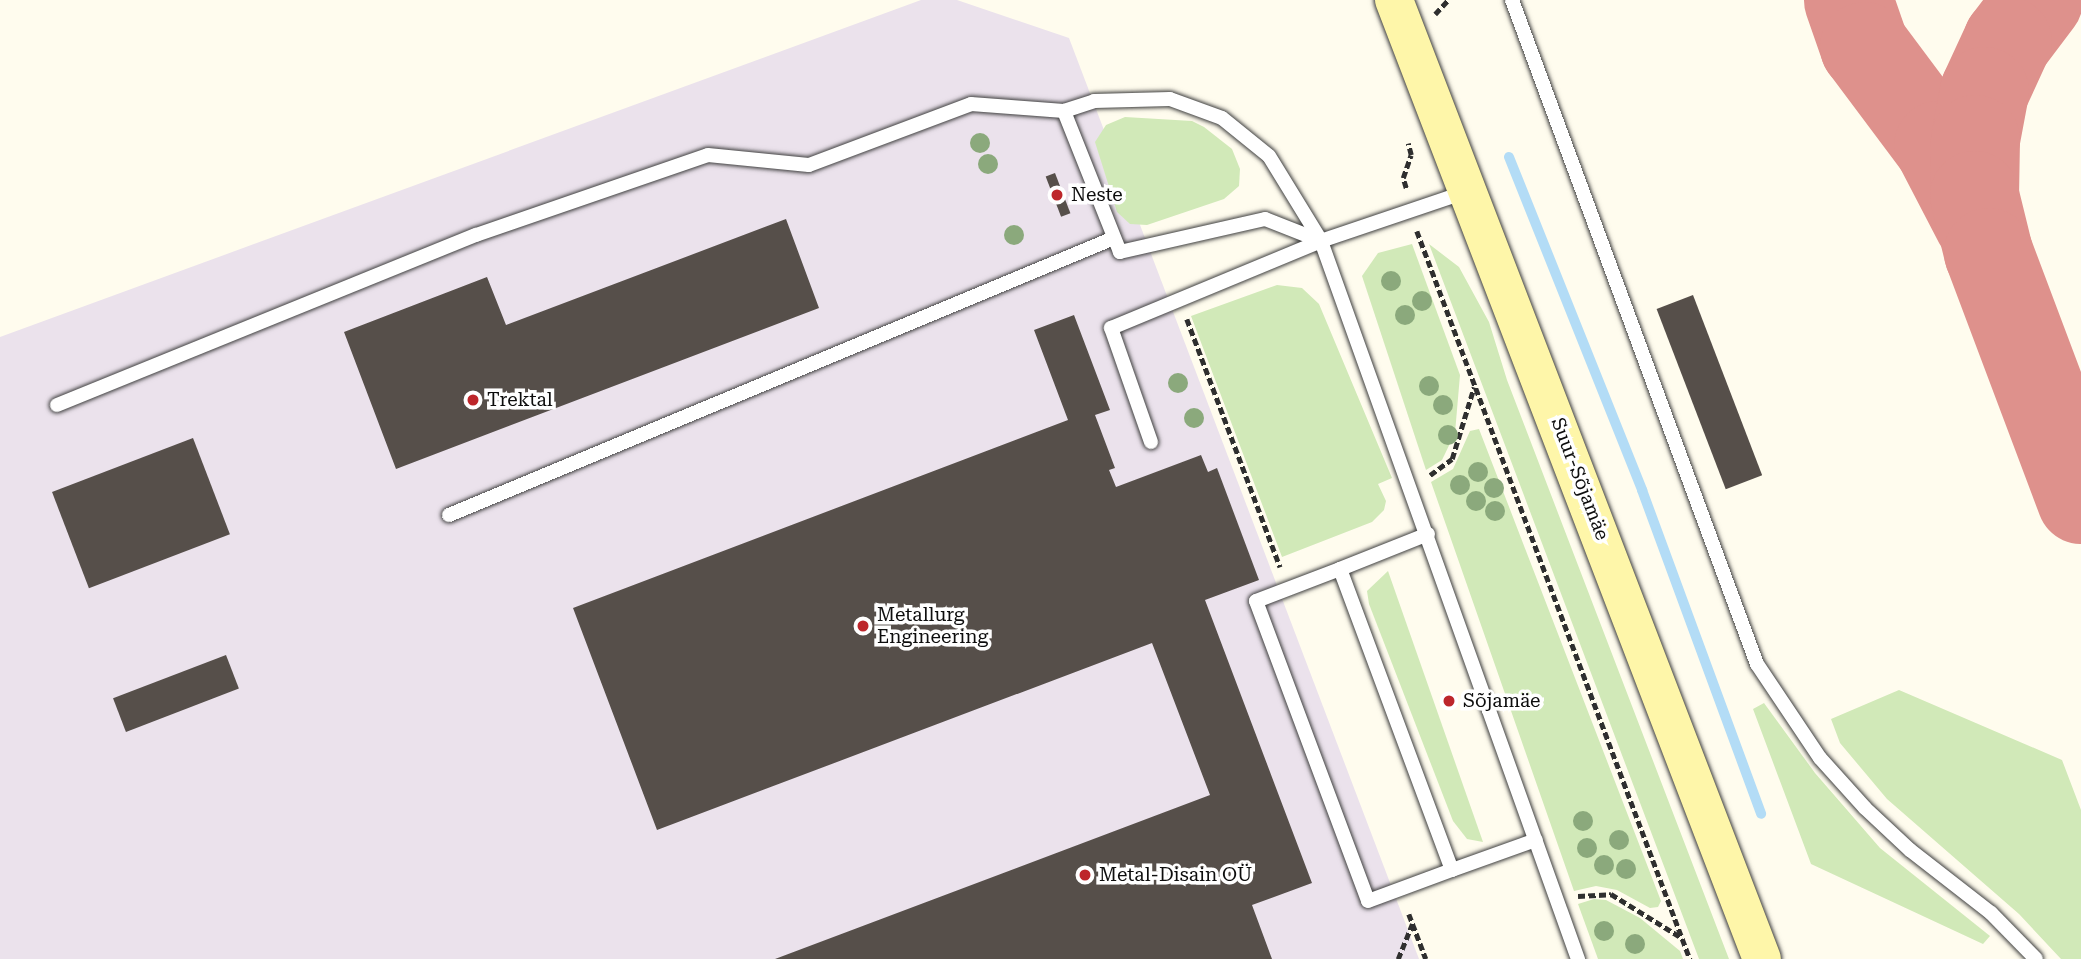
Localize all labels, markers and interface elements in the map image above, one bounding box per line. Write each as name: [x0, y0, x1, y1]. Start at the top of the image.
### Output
place label: Neste: [1071, 184, 1123, 206]
marker: Neste: [1049, 187, 1065, 203]
place label: Trektal: [487, 389, 553, 411]
marker: Trektal: [465, 392, 481, 408]
street label: Suur-Sõjamäe: [1546, 414, 1614, 544]
place label: Metallurg Engineering: [877, 604, 988, 648]
marker: Metallurg Engineering: [855, 618, 871, 634]
place label: Sõjamäe: [1463, 690, 1541, 712]
marker: Sõjamäe: [1441, 693, 1457, 709]
place label: Metal-Disain OÜ: [1099, 864, 1252, 886]
marker: Metal-Disain OÜ: [1077, 867, 1093, 883]

